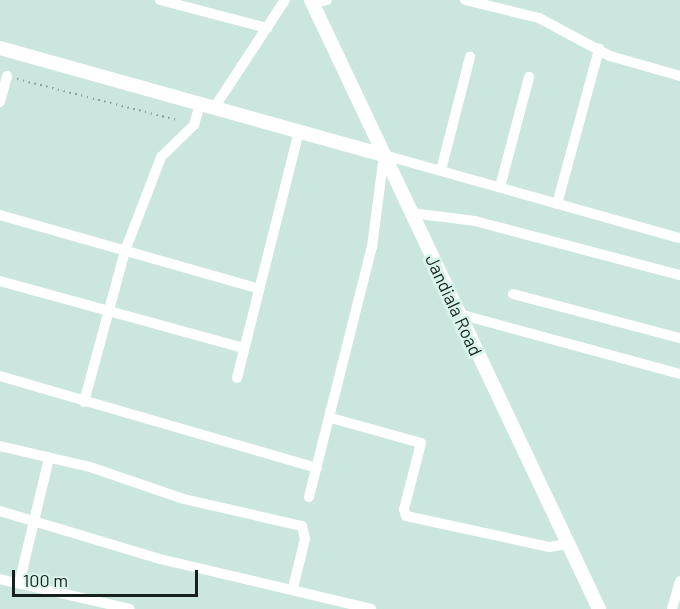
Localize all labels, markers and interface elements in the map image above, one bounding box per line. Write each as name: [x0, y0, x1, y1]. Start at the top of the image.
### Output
street label: Jandiala Road: [421, 251, 487, 359]
scale bar: [15, 558, 201, 596]
text: 100 m: [23, 569, 68, 591]

